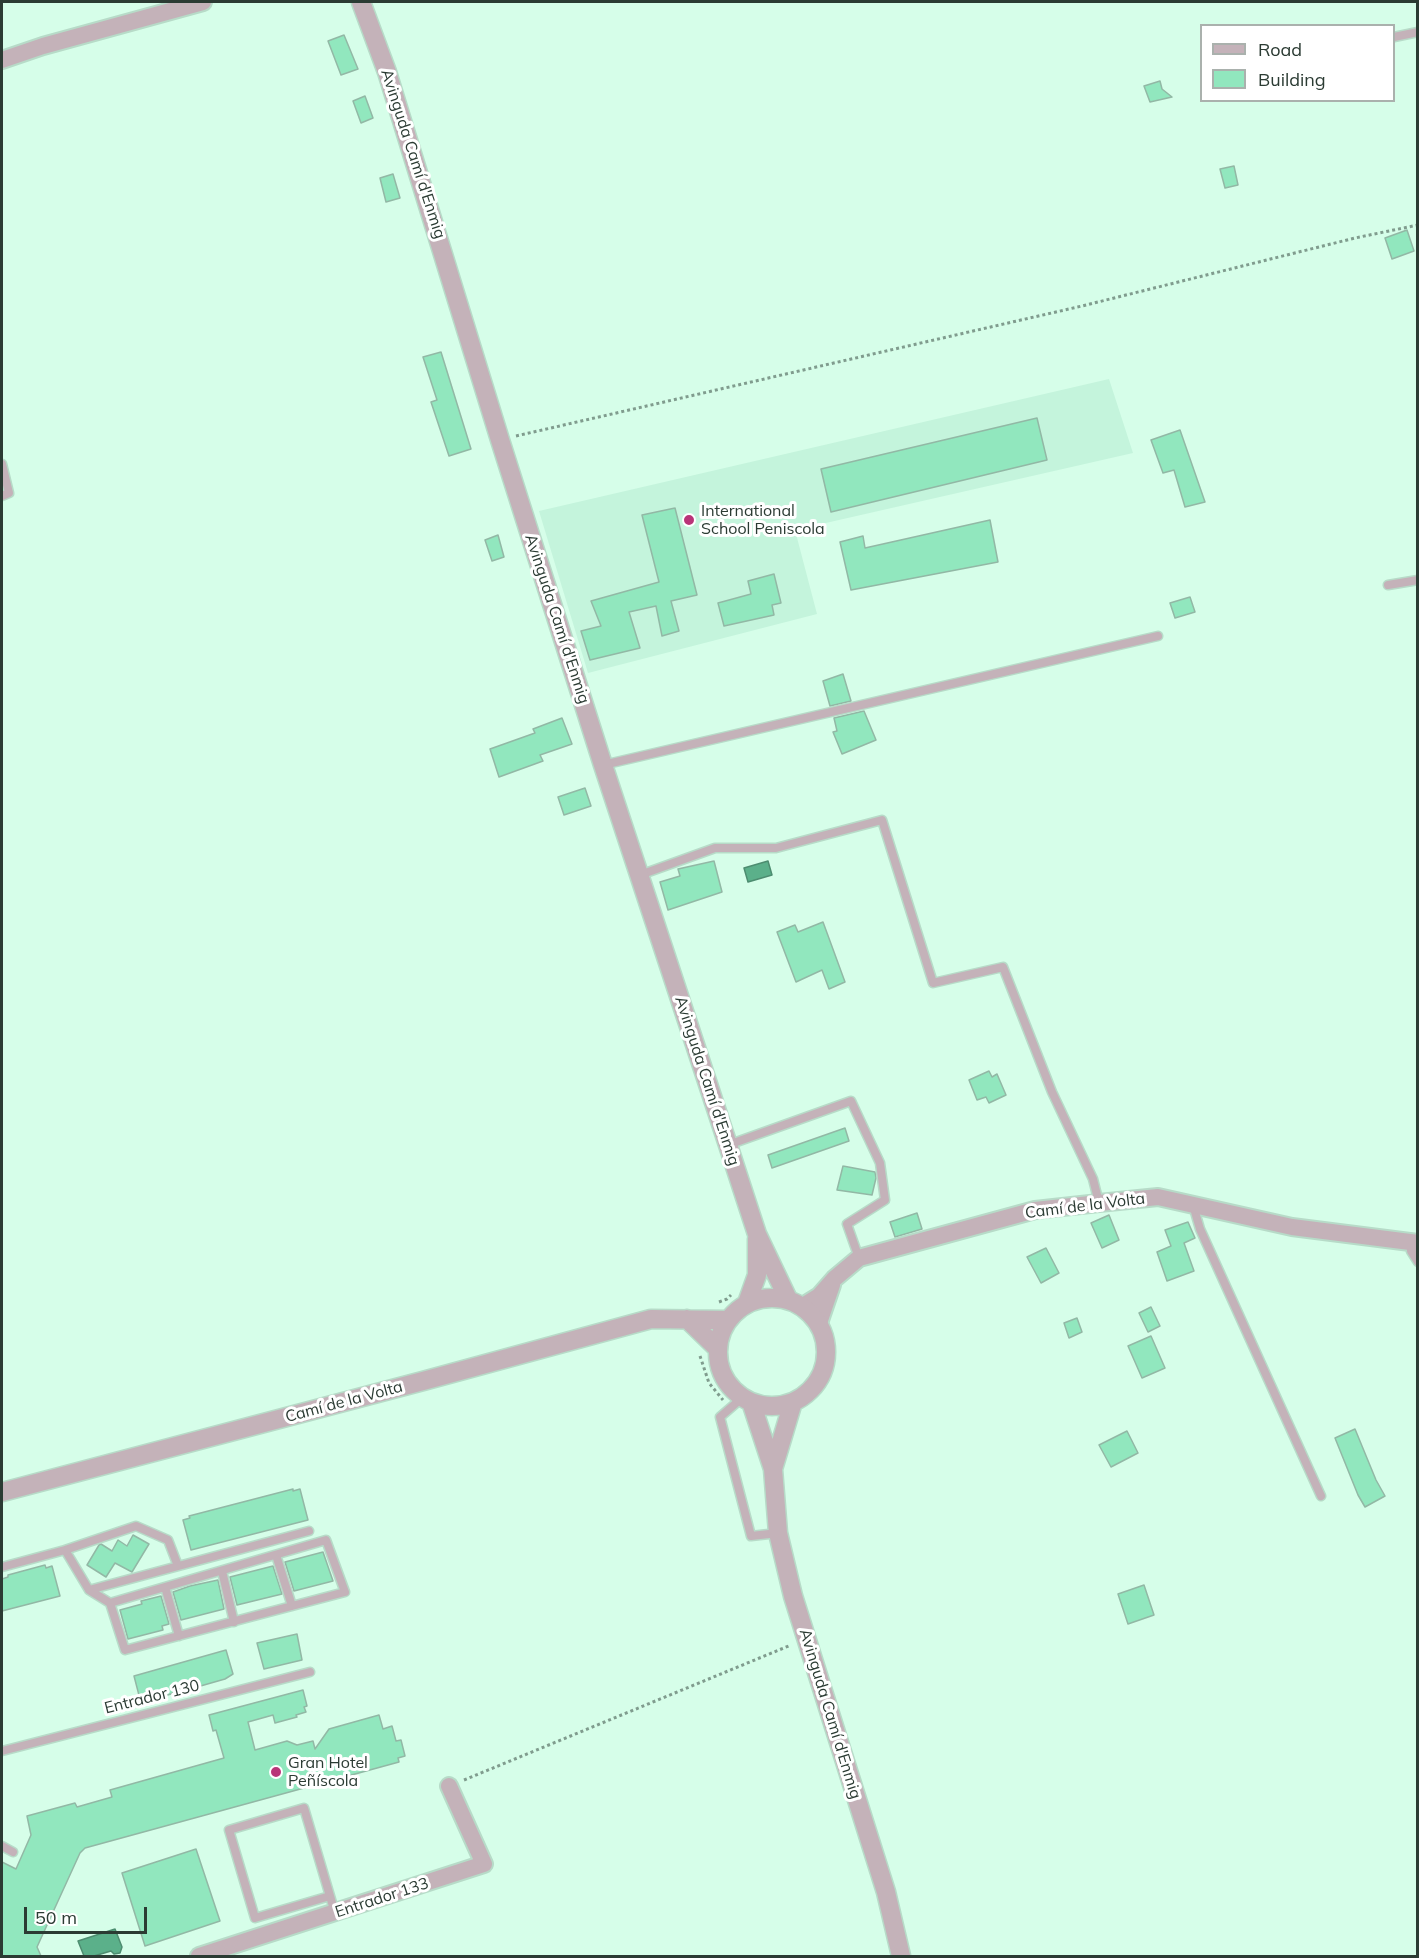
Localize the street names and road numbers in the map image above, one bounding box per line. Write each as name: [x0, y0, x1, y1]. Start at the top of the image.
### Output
street label: Avinguda Camí d'Enmig: [377, 67, 449, 241]
street label: Avinguda Camí d'Enmig: [521, 532, 593, 706]
street label: Avinguda Camí d'Enmig: [671, 994, 743, 1168]
street label: Camí de la Volta: [1024, 1189, 1146, 1223]
street label: Camí de la Volta: [283, 1377, 405, 1427]
street label: Avinguda Camí d'Enmig: [795, 1627, 865, 1801]
street label: Entrador 130: [103, 1676, 201, 1718]
street label: Entrador 133: [333, 1874, 431, 1922]

